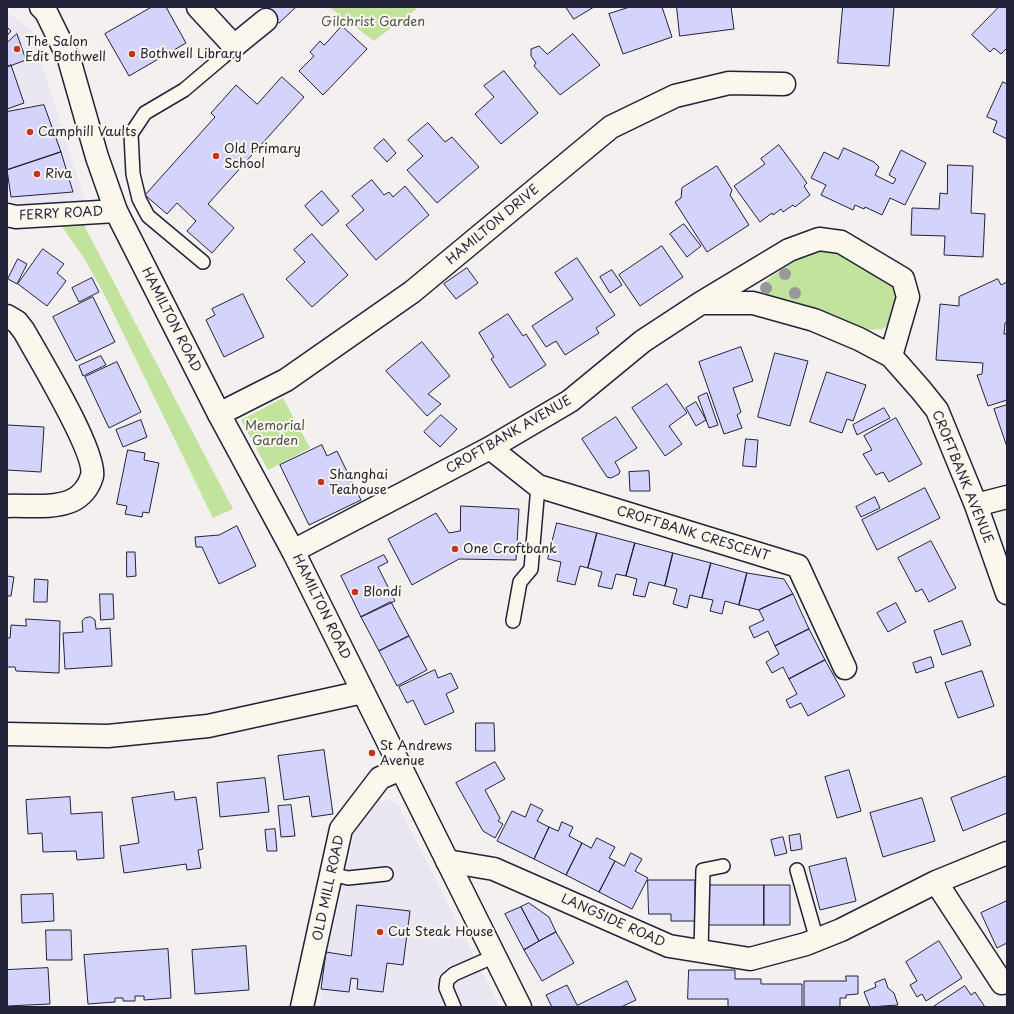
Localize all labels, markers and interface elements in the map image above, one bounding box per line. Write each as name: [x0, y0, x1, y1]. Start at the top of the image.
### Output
park label: Gilchrist Garden: [321, 14, 425, 30]
place label: The Salon Edit Bothwell: [25, 34, 106, 65]
marker: The Salon Edit Bothwell: [12, 44, 22, 54]
place label: Bothwell Library: [140, 46, 242, 62]
marker: Bothwell Library: [127, 49, 137, 59]
place label: Camphill Vaults: [38, 124, 136, 140]
marker: Camphill Vaults: [25, 127, 35, 137]
place label: Old Primary School: [224, 141, 301, 172]
marker: Old Primary School: [211, 151, 221, 161]
place label: Riva: [45, 166, 72, 182]
marker: Riva: [32, 169, 42, 179]
street label: HAMILTON DRIVE: [444, 182, 542, 268]
street label: FERRY ROAD: [18, 204, 104, 224]
street label: HAMILTON ROAD: [138, 265, 204, 375]
street label: CROFTBANK AVENUE: [444, 393, 574, 477]
street label: CROFTBANK AVENUE: [928, 408, 996, 546]
park label: Memorial Garden: [245, 418, 305, 449]
place label: Shanghai Teahouse: [329, 467, 388, 498]
marker: Shanghai Teahouse: [316, 477, 326, 487]
street label: CROFTBANK CRESCENT: [615, 503, 771, 565]
place label: One Croftbank: [463, 541, 557, 557]
marker: One Croftbank: [450, 544, 460, 554]
street label: HAMILTON ROAD: [289, 552, 353, 662]
place label: Blondi: [363, 584, 402, 600]
marker: Blondi: [350, 587, 360, 597]
place label: St Andrews Avenue: [380, 738, 452, 769]
marker: St Andrews Avenue: [367, 748, 377, 758]
street label: OLD MILL ROAD: [310, 834, 348, 942]
street label: LANGSIDE ROAD: [559, 891, 667, 951]
place label: Cut Steak House: [388, 924, 493, 940]
marker: Cut Steak House: [375, 927, 385, 937]

